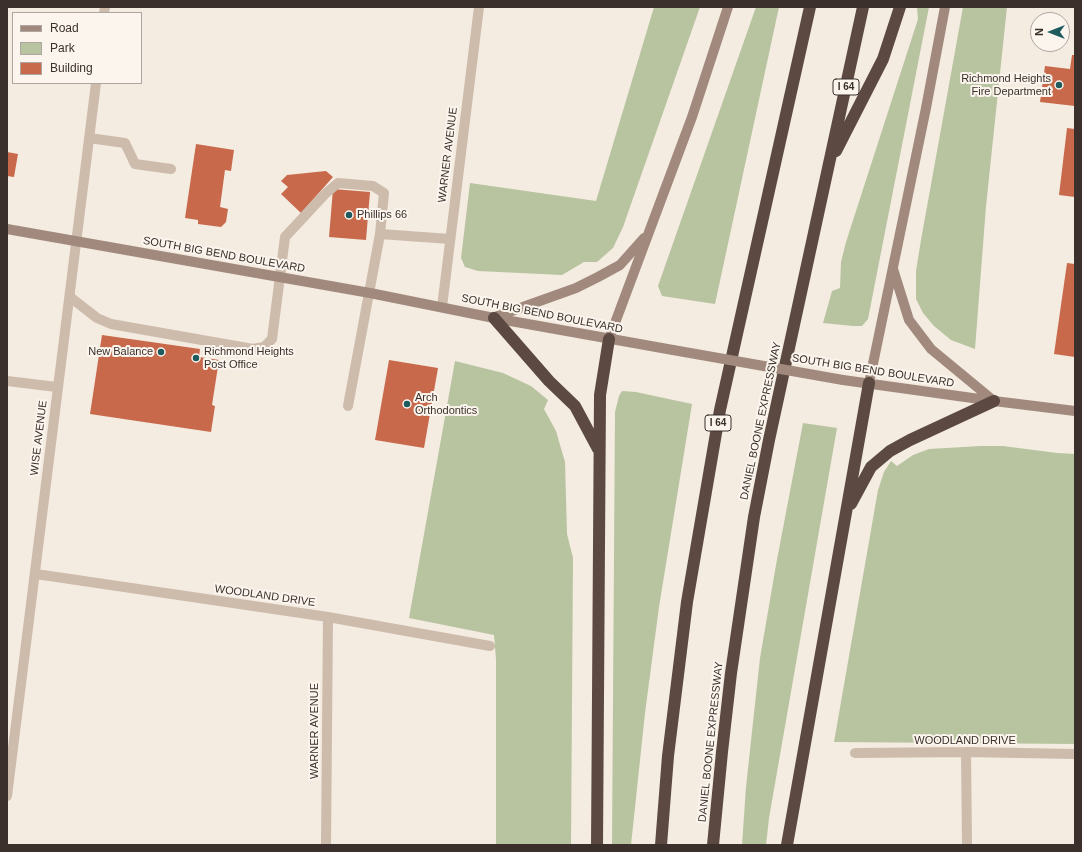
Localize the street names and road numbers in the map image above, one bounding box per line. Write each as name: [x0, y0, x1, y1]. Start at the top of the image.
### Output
road number: I 64: [833, 79, 859, 95]
street label: WARNER AVENUE: [436, 107, 460, 203]
street label: SOUTH BIG BEND BOULEVARD: [142, 234, 306, 276]
street label: SOUTH BIG BEND BOULEVARD: [460, 292, 624, 336]
street label: DANIEL BOONE EXPRESSWAY: [738, 341, 784, 501]
street label: SOUTH BIG BEND BOULEVARD: [791, 352, 955, 390]
street label: WISE AVENUE: [28, 400, 50, 476]
road number: I 64: [705, 415, 731, 431]
street label: WOODLAND DRIVE: [214, 582, 316, 610]
street label: DANIEL BOONE EXPRESSWAY: [696, 661, 726, 823]
street label: WARNER AVENUE: [308, 683, 322, 779]
street label: WOODLAND DRIVE: [914, 734, 1016, 748]

